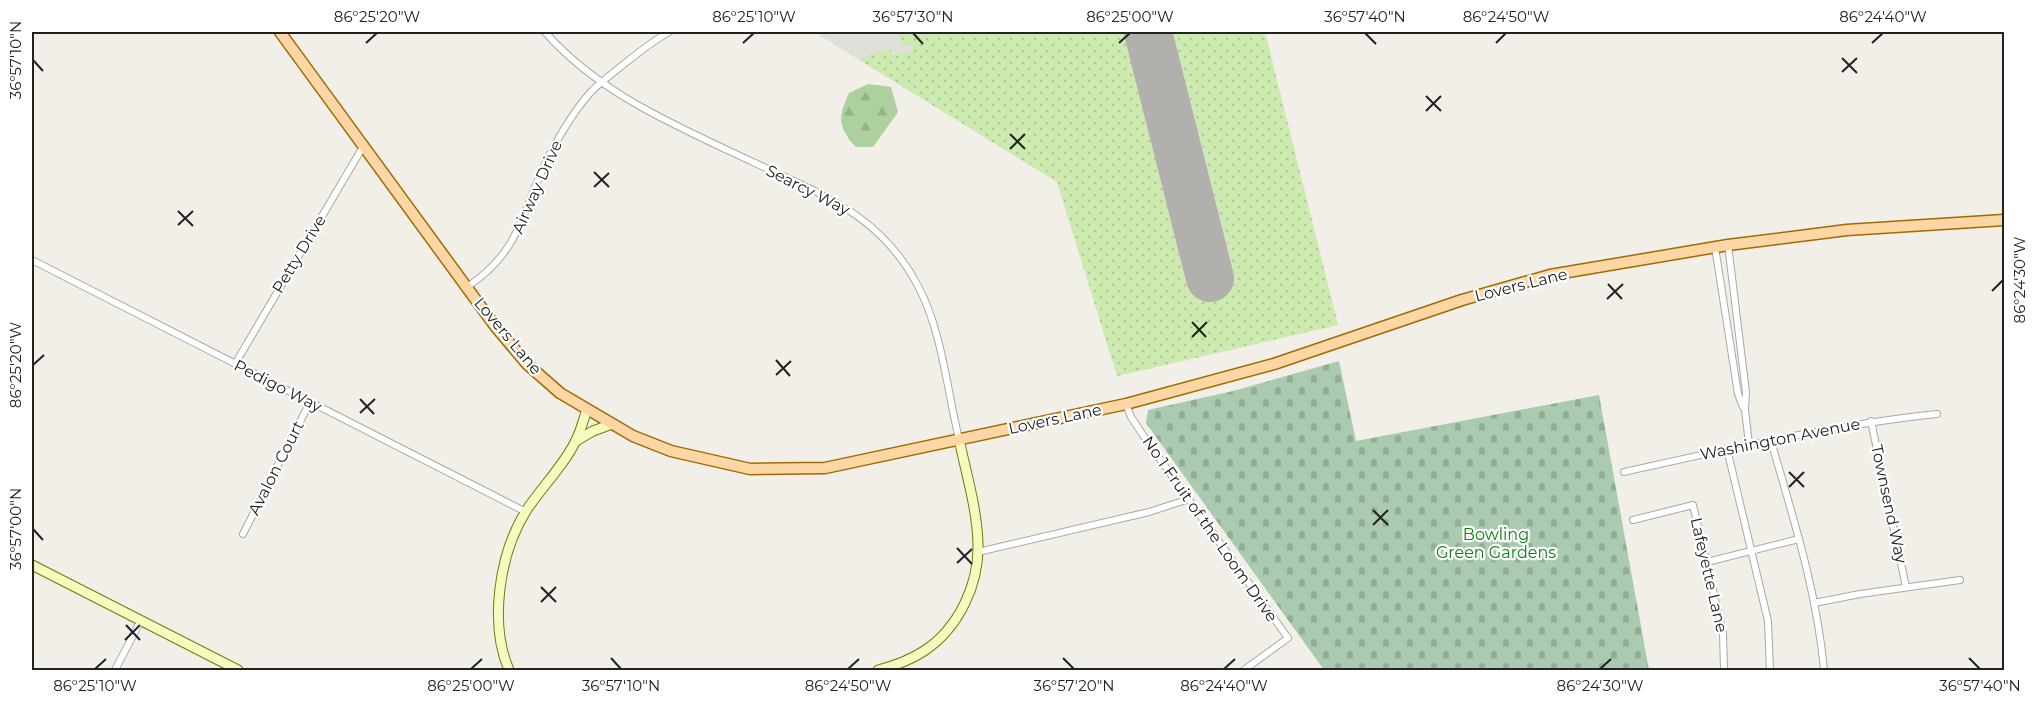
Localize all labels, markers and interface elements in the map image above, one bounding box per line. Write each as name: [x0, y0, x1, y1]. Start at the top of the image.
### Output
text: 86°25'20"W: [334, 7, 420, 26]
text: 86°25'10"W: [712, 7, 796, 26]
text: 36°57'30"N: [873, 7, 953, 26]
text: 86°25'00"W: [1086, 7, 1174, 26]
text: 36°57'40"N: [1324, 7, 1406, 26]
text: 86°24'50"W: [1463, 7, 1550, 26]
text: 86°24'40"W: [1839, 7, 1927, 26]
text: 36°57'10"N: [6, 21, 25, 99]
street label: Airway Drive: [508, 137, 566, 237]
street label: Searcy Way: [763, 161, 853, 219]
street label: Petty Drive: [268, 211, 330, 297]
text: 86°24'30"W: [2010, 236, 2029, 323]
street label: Lovers Lane: [1473, 264, 1569, 306]
street label: Lovers Lane: [470, 294, 546, 378]
text: 86°25'20"W: [6, 322, 25, 408]
street label: Pedigo Way: [231, 356, 325, 416]
street label: Lovers Lane: [1007, 400, 1103, 438]
street label: Washington Avenue: [1698, 414, 1862, 464]
street label: Avalon Court: [244, 417, 308, 518]
street label: No 1 Fruit of the Loom Drive: [1138, 432, 1282, 626]
street label: Townsend Way: [1867, 443, 1911, 565]
text: 36°57'00"N: [6, 488, 25, 570]
street label: Lafeyette Lane: [1687, 516, 1731, 634]
park label: Bowling Green Gardens: [1436, 525, 1556, 562]
text: 86°25'10"W: [53, 676, 137, 695]
text: 86°25'00"W: [427, 676, 515, 695]
text: 36°57'10"N: [582, 676, 660, 695]
text: 86°24'50"W: [805, 676, 892, 695]
text: 36°57'20"N: [1034, 676, 1114, 695]
text: 86°24'40"W: [1180, 676, 1268, 695]
text: 86°24'30"W: [1557, 676, 1644, 695]
text: 36°57'40"N: [1939, 676, 2021, 695]

